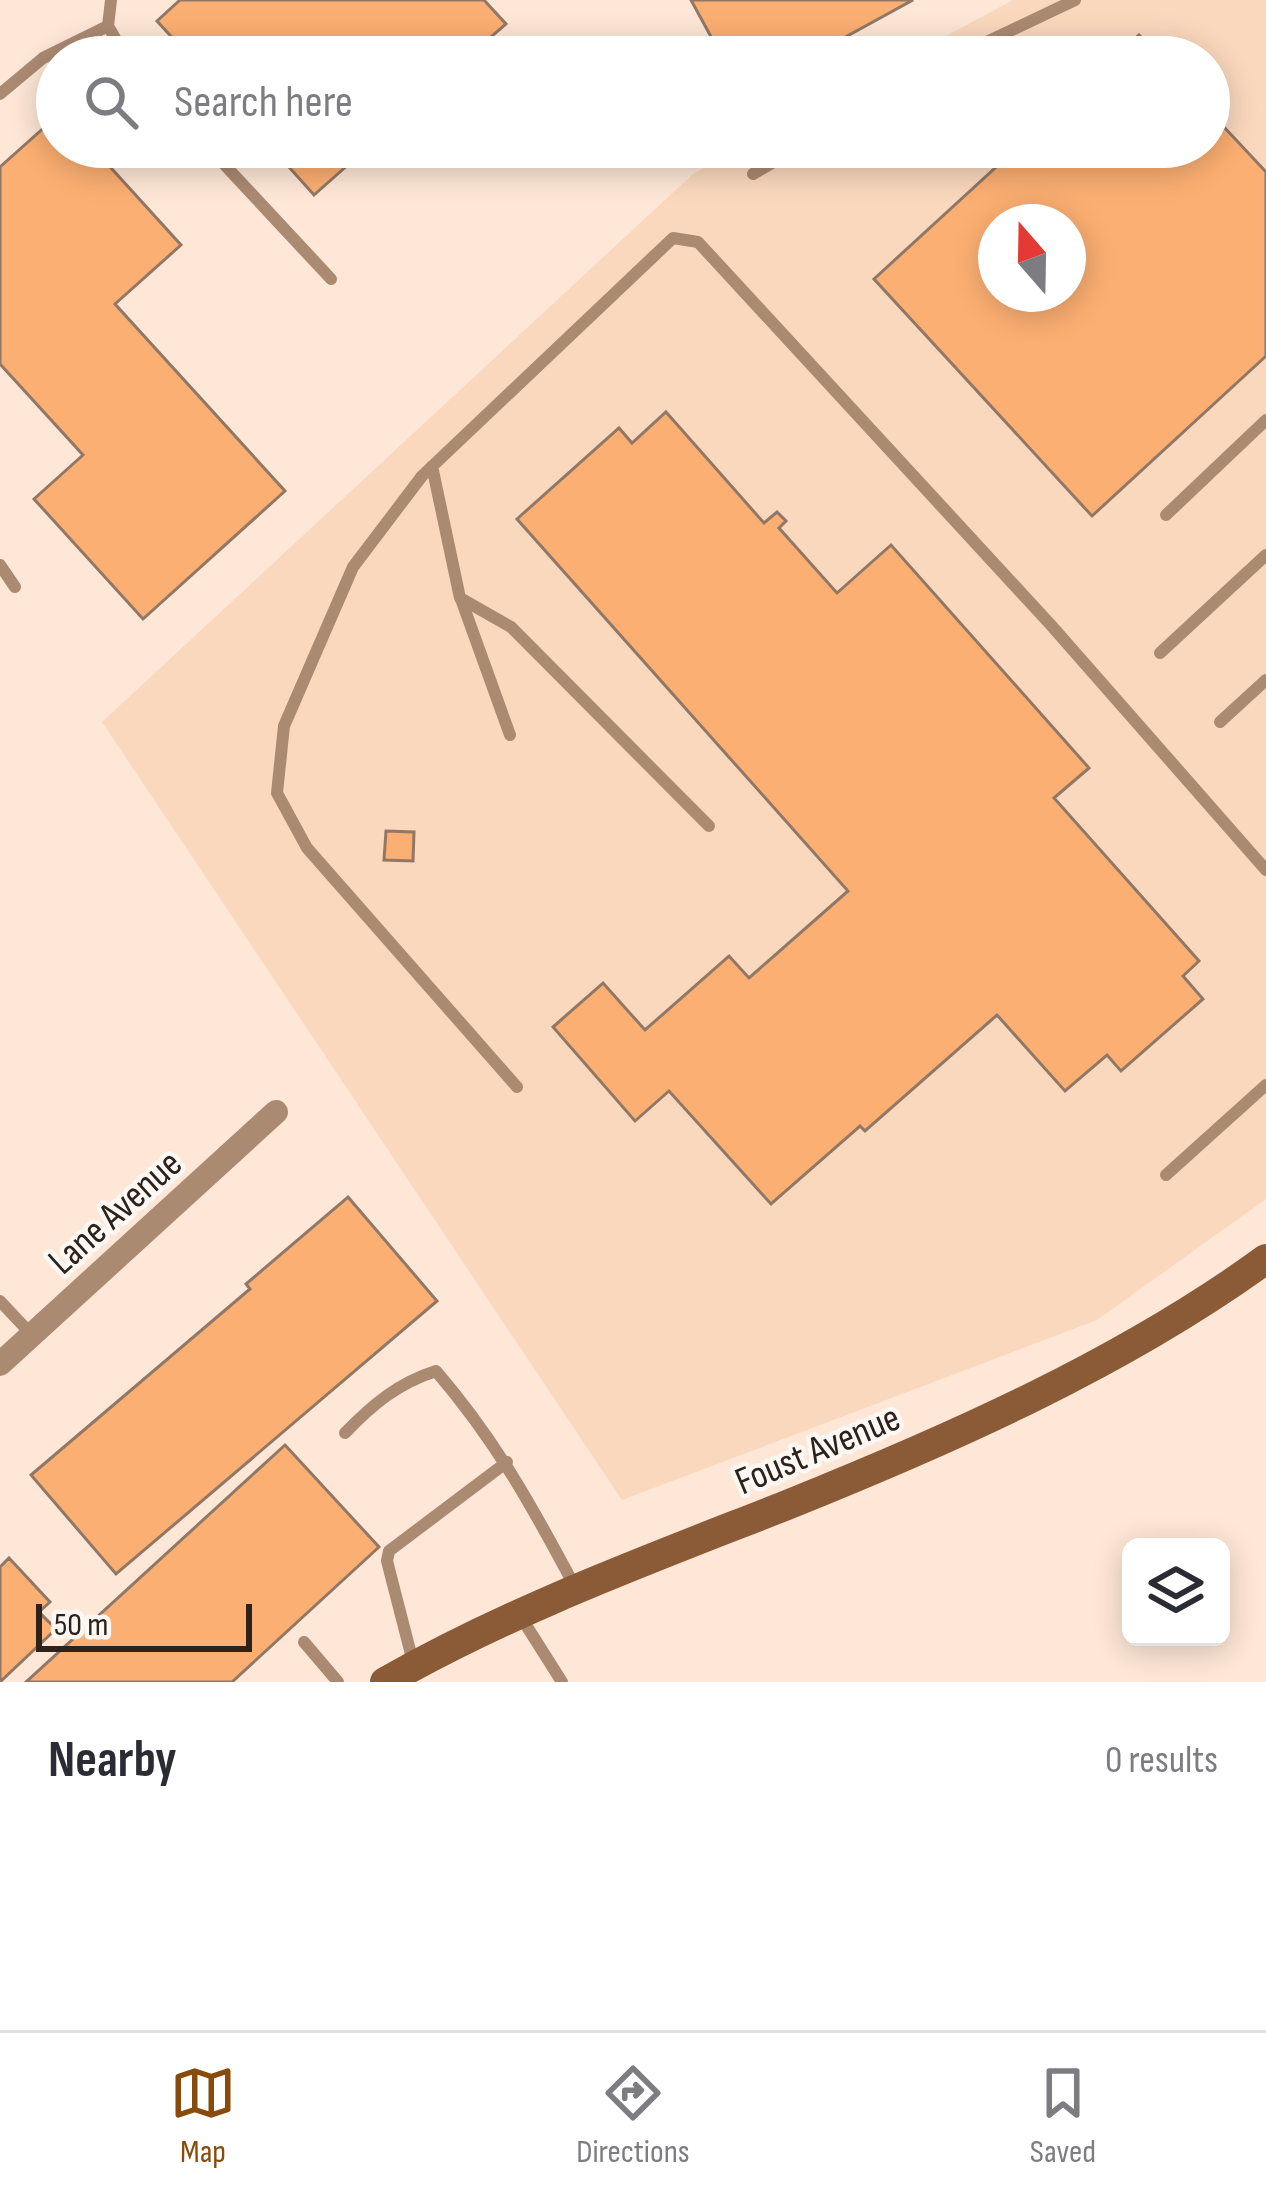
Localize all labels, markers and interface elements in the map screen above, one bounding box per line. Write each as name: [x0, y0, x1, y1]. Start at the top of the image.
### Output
search box: [36, 36, 1230, 168]
icon: search: [78, 69, 144, 135]
text: Search here: [174, 75, 353, 130]
north arrow: [978, 204, 1086, 312]
street label: Lane Avenue: [39, 1141, 192, 1285]
street label: Foust Avenue: [729, 1395, 907, 1506]
map controls: [1122, 1538, 1230, 1646]
button: layers: [1122, 1538, 1230, 1646]
scale bar: [36, 1598, 252, 1651]
text: 50 m: [54, 1605, 108, 1645]
text: Nearby: [48, 1730, 177, 1791]
text: 0 results: [1105, 1737, 1218, 1784]
tab: Map: [170, 2060, 236, 2172]
tab: Directions: [576, 2060, 690, 2172]
tab: Saved: [1030, 2060, 1096, 2172]

